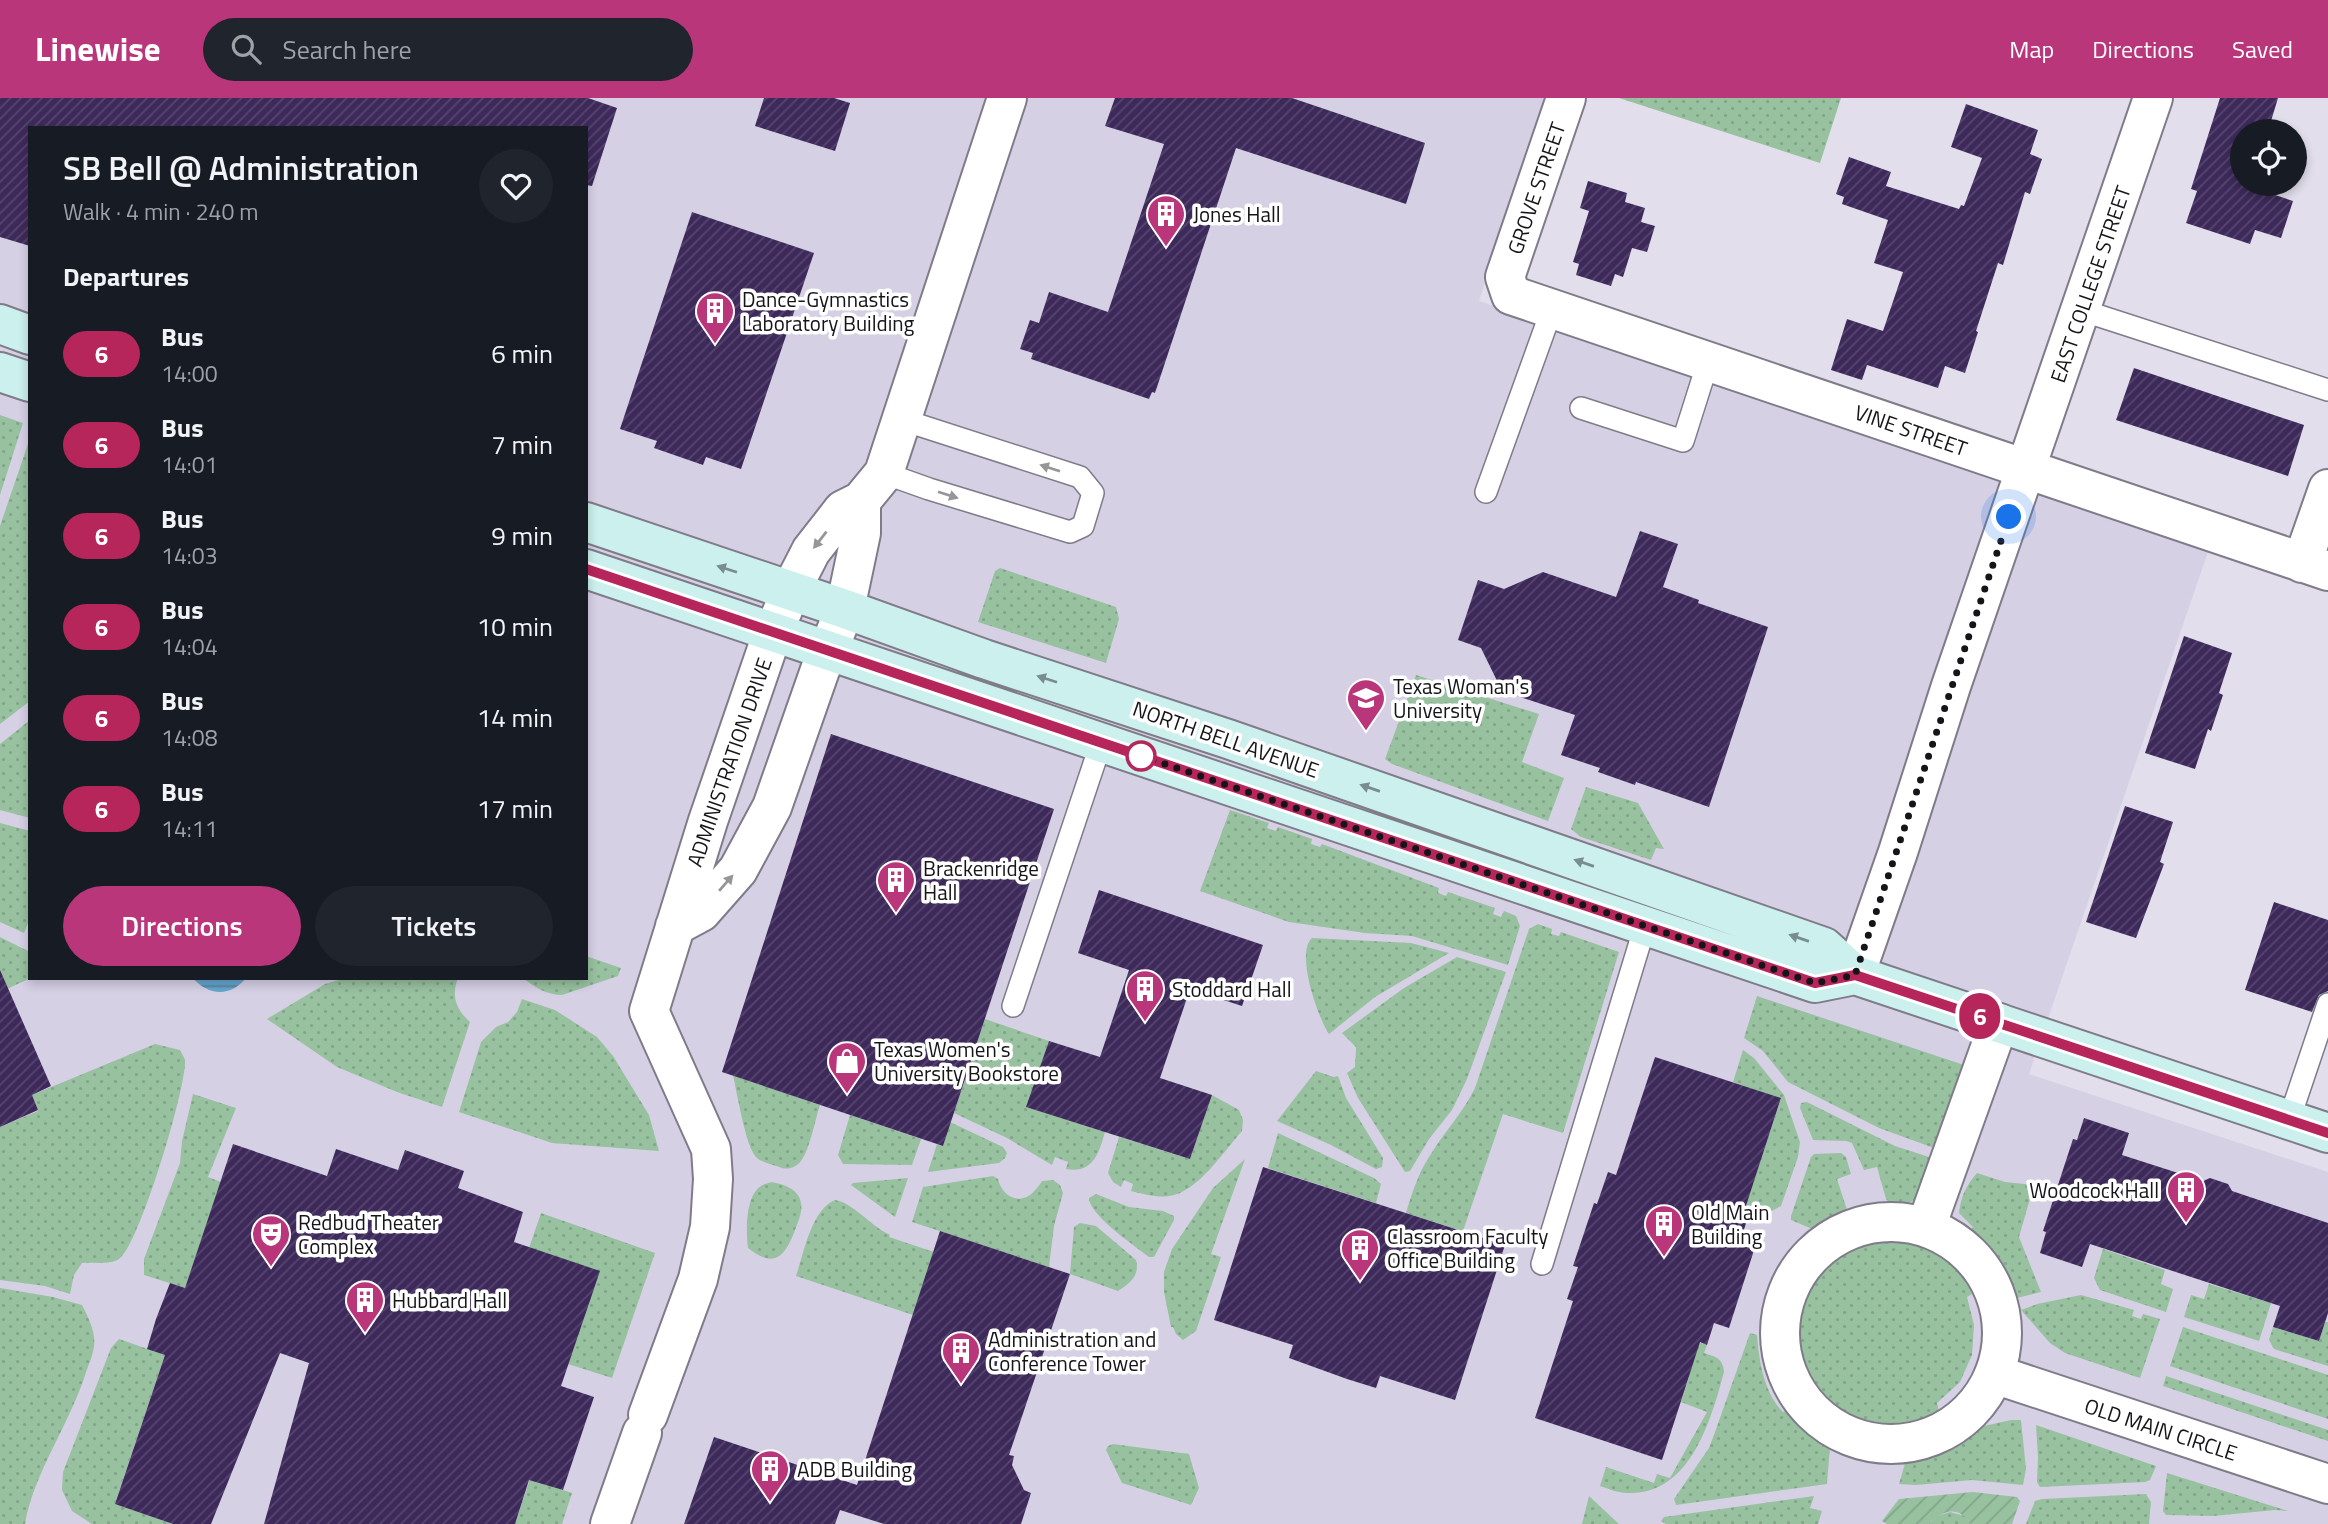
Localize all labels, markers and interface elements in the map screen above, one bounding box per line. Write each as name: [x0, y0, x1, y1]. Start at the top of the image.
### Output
search box: [203, 18, 693, 81]
text: Linewise: [35, 24, 161, 74]
icon: search: [227, 30, 265, 68]
text: Search here: [283, 30, 412, 69]
text: Map: [2009, 31, 2054, 67]
text: Directions: [2092, 31, 2194, 67]
text: Saved: [2232, 31, 2293, 67]
street label: GROVE STREET: [1498, 118, 1574, 258]
map controls: [2230, 119, 2307, 196]
button: locate: [2230, 119, 2307, 196]
text: SB Bell @ Administration: [63, 143, 419, 193]
button: heart: [479, 149, 553, 223]
street label: EAST COLLEGE STREET: [2041, 181, 2139, 387]
building icon: Jones Hall: [1145, 193, 1187, 248]
text: Walk · 4 min · 240 m: [63, 194, 259, 229]
place label: Jones Hall: [1193, 198, 1281, 230]
text: Departures: [63, 257, 189, 296]
place label: Dance-Gymnastics Laboratory Building: [742, 283, 915, 339]
building icon: Dance-Gymnastics Laboratory Building: [694, 290, 736, 345]
text: Bus: [161, 317, 203, 356]
text: 6 min: [491, 334, 553, 373]
text: 6: [95, 336, 108, 372]
text: 14:00: [161, 356, 218, 391]
street label: VINE STREET: [1850, 396, 1972, 464]
text: Bus: [161, 408, 203, 447]
text: 7 min: [491, 425, 553, 464]
text: 6: [95, 427, 108, 463]
text: 14:01: [161, 447, 218, 482]
one-way arrow: [1040, 462, 1061, 473]
one-way arrow: [938, 490, 959, 501]
text: Bus: [161, 499, 203, 538]
your location: [1991, 499, 2026, 534]
text: 9 min: [491, 516, 553, 555]
text: 6: [95, 518, 108, 554]
one-way arrow: [812, 530, 827, 548]
text: 14:03: [161, 538, 218, 573]
one-way arrow: [716, 563, 737, 573]
text: Bus: [161, 590, 203, 629]
text: 10 min: [477, 607, 553, 646]
text: 6: [95, 609, 108, 645]
text: 14:04: [161, 629, 218, 664]
street label: ADMINISTRATION DRIVE: [678, 653, 780, 871]
place label: Texas Woman's University: [1393, 670, 1529, 726]
one-way arrow: [1036, 674, 1057, 684]
school or university icon: Texas Woman's University: [1345, 677, 1387, 732]
text: Bus: [161, 681, 203, 720]
street label: NORTH BELL AVENUE: [1129, 692, 1323, 786]
text: 14 min: [477, 698, 553, 737]
text: 6: [95, 700, 108, 736]
text: 14:08: [161, 720, 218, 755]
unlabelled marker: [1126, 741, 1156, 771]
text: Bus: [161, 772, 203, 811]
one-way arrow: [1359, 782, 1380, 793]
text: 17 min: [477, 789, 553, 828]
text: 6: [95, 791, 108, 827]
text: 14:11: [161, 811, 218, 846]
place label: Brackenridge Hall: [923, 852, 1039, 908]
one-way arrow: [1574, 857, 1595, 868]
building icon: Brackenridge Hall: [875, 859, 917, 914]
one-way arrow: [718, 874, 734, 891]
button: Directions: [63, 886, 301, 966]
button: Tickets: [315, 886, 553, 966]
one-way arrow: [1789, 932, 1810, 943]
building icon: Stoddard Hall: [1124, 968, 1166, 1023]
place label: Stoddard Hall: [1172, 973, 1292, 1005]
line badge: 6: [1957, 993, 2003, 1039]
text: 6: [1973, 998, 1987, 1034]
place label: Texas Women's University Bookstore: [874, 1033, 1059, 1089]
shop icon: Texas Women's University Bookstore: [826, 1040, 868, 1095]
building icon: Woodcock Hall: [2165, 1169, 2207, 1224]
place label: Woodcock Hall: [2029, 1174, 2159, 1206]
place label: Old Main Building: [1691, 1196, 1769, 1252]
building icon: Old Main Building: [1643, 1203, 1685, 1258]
place label: Redbud Theater Complex: [298, 1206, 439, 1262]
theatre icon: Redbud Theater Complex: [250, 1213, 292, 1268]
place label: Classroom Faculty Office Building: [1387, 1220, 1548, 1276]
building icon: Classroom Faculty Office Building: [1339, 1227, 1381, 1282]
building icon: Hubbard Hall: [344, 1279, 386, 1334]
place label: Hubbard Hall: [392, 1284, 507, 1316]
place label: Administration and Conference Tower: [988, 1323, 1156, 1379]
building icon: Administration and Conference Tower: [940, 1330, 982, 1385]
street label: OLD MAIN CIRCLE: [2081, 1389, 2241, 1469]
building icon: ADB Building: [749, 1448, 791, 1503]
place label: ADB Building: [797, 1453, 912, 1485]

